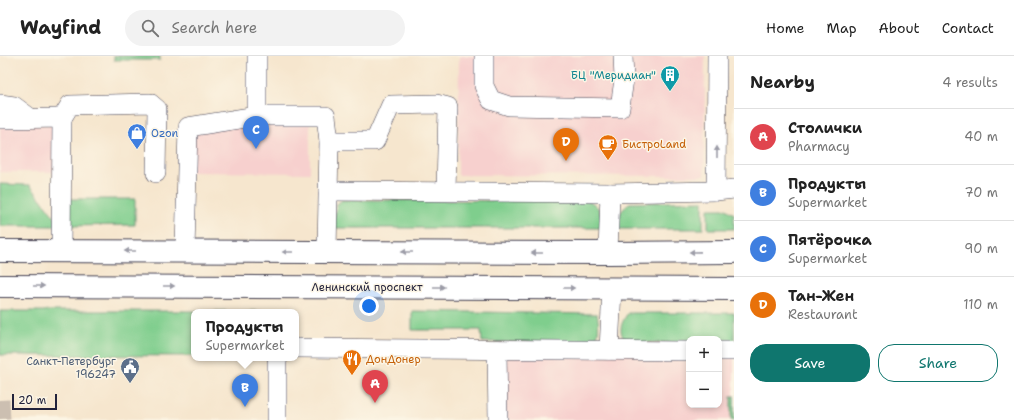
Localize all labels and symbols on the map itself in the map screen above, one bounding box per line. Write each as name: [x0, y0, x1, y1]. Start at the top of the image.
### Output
building icon: БЦ "Меридиан": [659, 64, 681, 92]
place label: БЦ "Меридиан": [571, 68, 656, 83]
pin: C: [243, 116, 269, 149]
shop icon: Ozon: [126, 122, 148, 150]
place label: Ozon: [151, 126, 179, 141]
pin: D: [553, 128, 579, 161]
cafe icon: БистроLand: [597, 133, 619, 161]
place label: БистроLand: [622, 137, 686, 152]
one-way arrow: [714, 145, 720, 158]
one-way arrow: [123, 248, 136, 254]
one-way arrow: [281, 249, 294, 255]
one-way arrow: [400, 249, 413, 255]
one-way arrow: [688, 249, 701, 255]
one-way arrow: [530, 250, 543, 256]
street label: Ленинский проспект: [311, 280, 423, 295]
one-way arrow: [33, 283, 46, 289]
one-way arrow: [163, 283, 176, 289]
one-way arrow: [433, 284, 445, 291]
one-way arrow: [563, 285, 576, 291]
your location: [359, 296, 379, 316]
restaurant icon: ДонДонер: [341, 348, 363, 376]
place label: ДонДонер: [366, 352, 421, 367]
place label: Санкт-Петербург 196247: [26, 354, 116, 382]
public building icon: Санкт-Петербург 196247: [119, 356, 141, 384]
pin: A: [362, 370, 388, 403]
pin: B: [232, 374, 258, 407]
scale bar: [12, 392, 57, 411]

